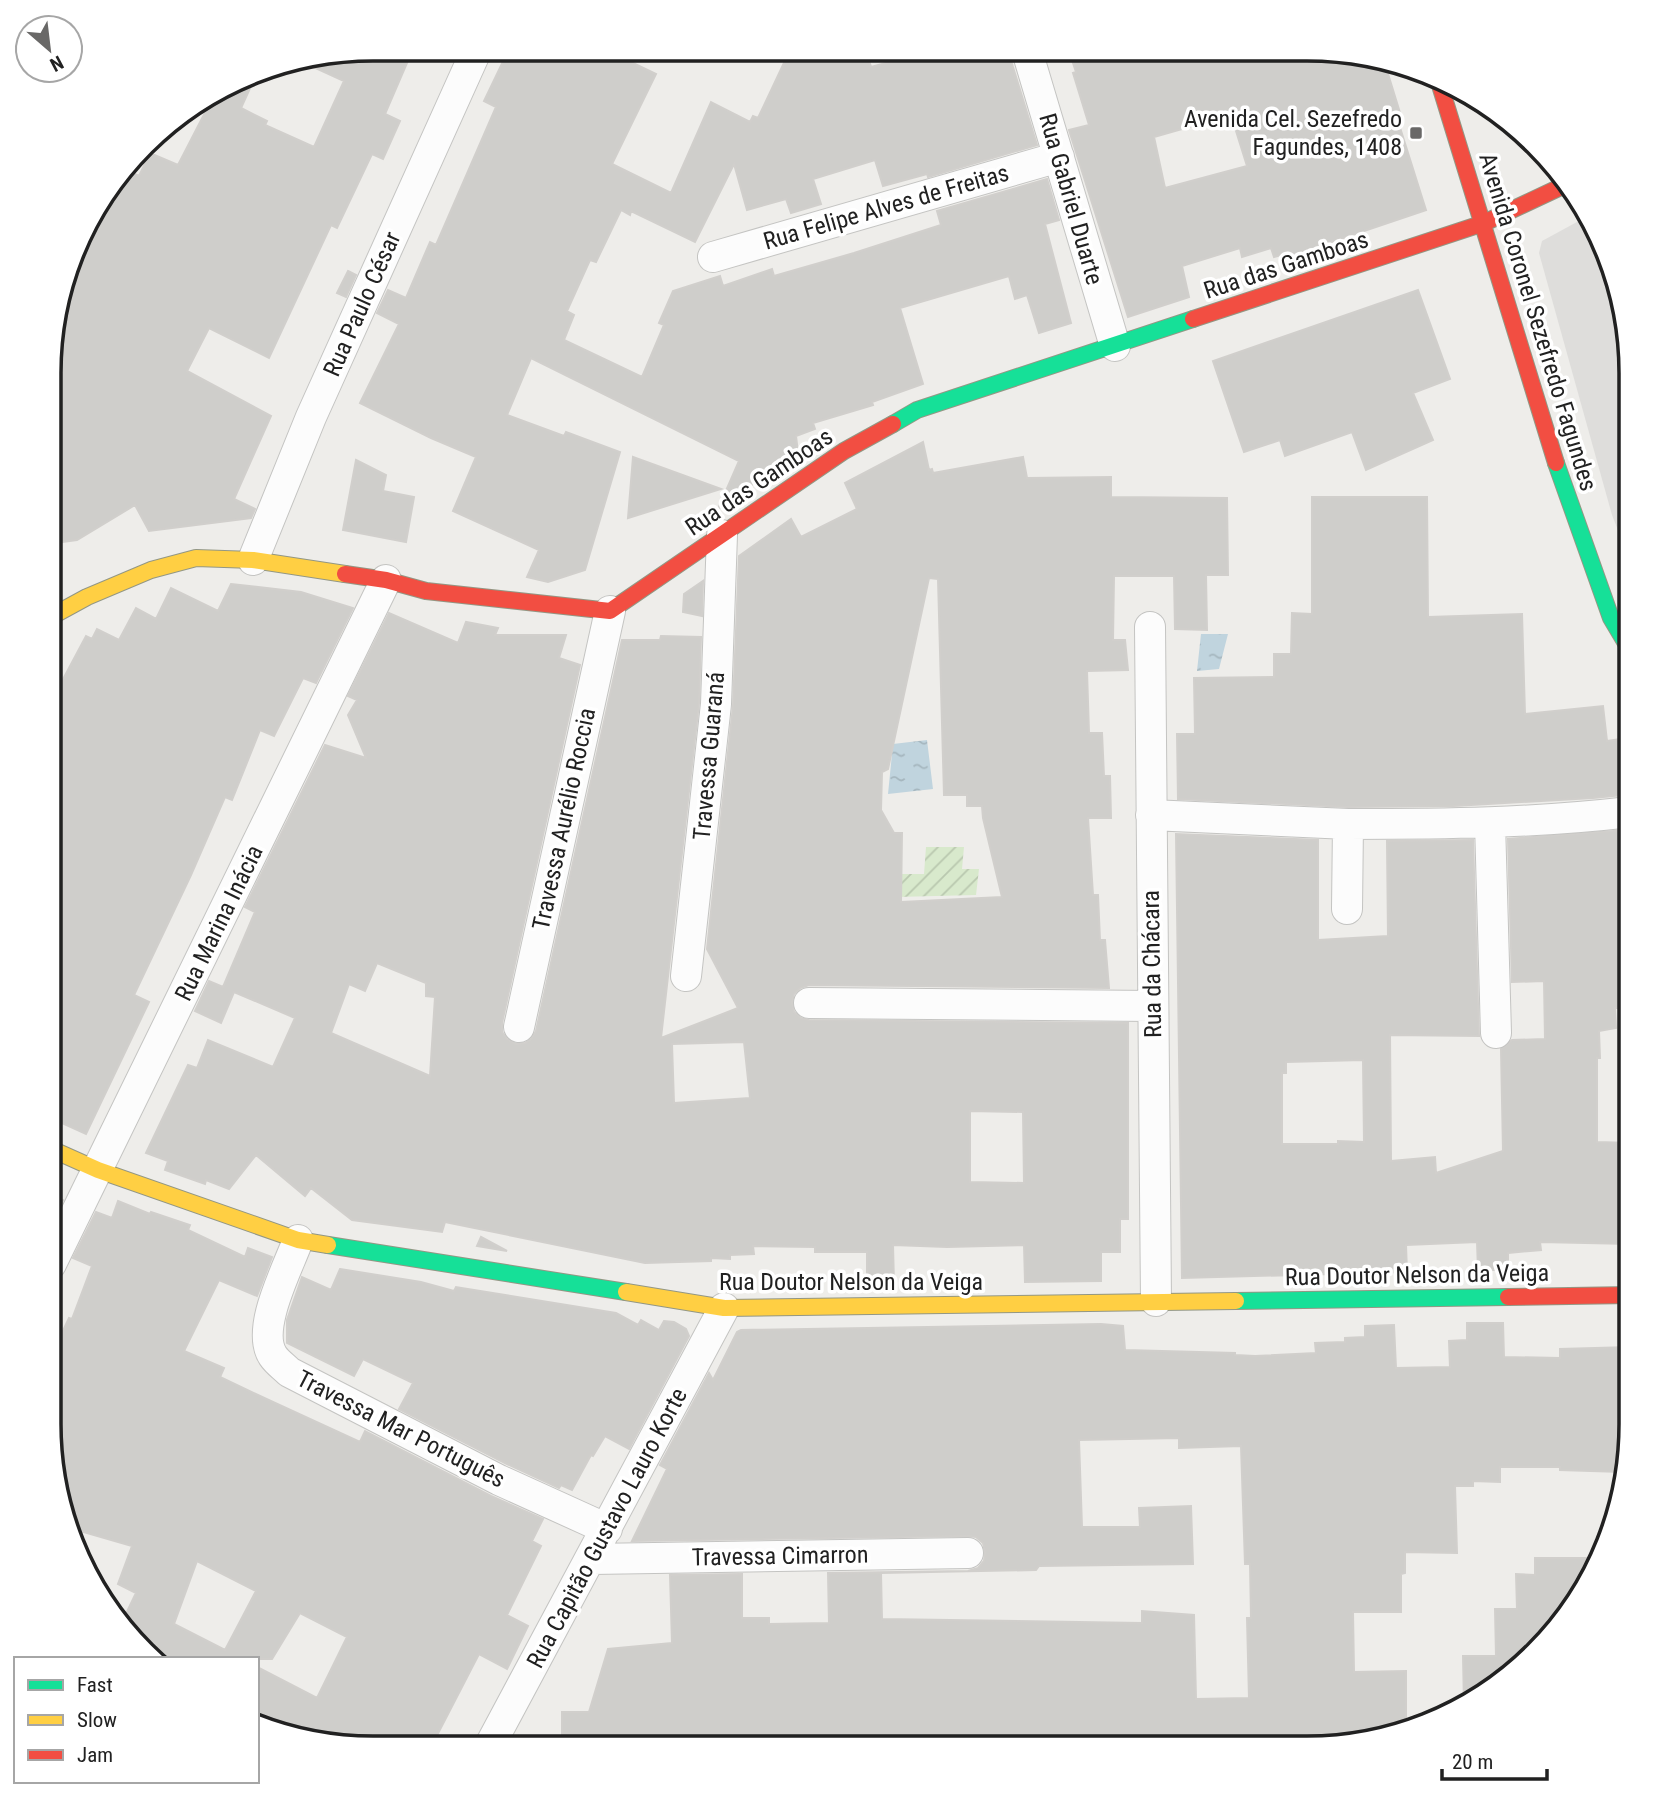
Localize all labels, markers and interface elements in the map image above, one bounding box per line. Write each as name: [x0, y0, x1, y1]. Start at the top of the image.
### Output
north arrow: [14, 14, 84, 84]
text: N: [46, 51, 67, 76]
place label: Avenida Cel. Sezefredo Fagundes, 1408: [1184, 105, 1402, 161]
street label: Rua Gabriel Duarte: [1033, 110, 1109, 288]
marker: Avenida Cel. Sezefredo Fagundes, 1408: [1408, 125, 1424, 141]
street label: Avenida Coronel Sezefredo Fagundes: [1473, 150, 1603, 494]
street label: Rua Felipe Alves de Freitas: [760, 159, 1012, 255]
street label: Rua das Gamboas: [1200, 225, 1372, 305]
street label: Rua Paulo César: [318, 227, 406, 381]
street label: Rua das Gamboas: [680, 423, 838, 541]
street label: Travessa Guaraná: [688, 671, 730, 841]
street label: Travessa Aurélio Roccia: [527, 705, 601, 933]
street label: Rua Marina Inácia: [169, 841, 269, 1005]
street label: Rua da Chácara: [1137, 890, 1167, 1038]
street label: Rua Doutor Nelson da Veiga: [1285, 1259, 1549, 1291]
street label: Rua Doutor Nelson da Veiga: [719, 1268, 983, 1296]
street label: Travessa Mar Português: [292, 1364, 510, 1494]
street label: Rua Capitão Gustavo Lauro Korte: [521, 1383, 693, 1673]
street label: Travessa Cimarron: [691, 1540, 869, 1572]
legend: [14, 1657, 259, 1783]
text: Fast: [77, 1673, 113, 1697]
text: Slow: [77, 1708, 117, 1732]
scale bar: [1442, 1738, 1547, 1782]
text: Jam: [77, 1743, 113, 1767]
text: 20 m: [1452, 1750, 1493, 1774]

